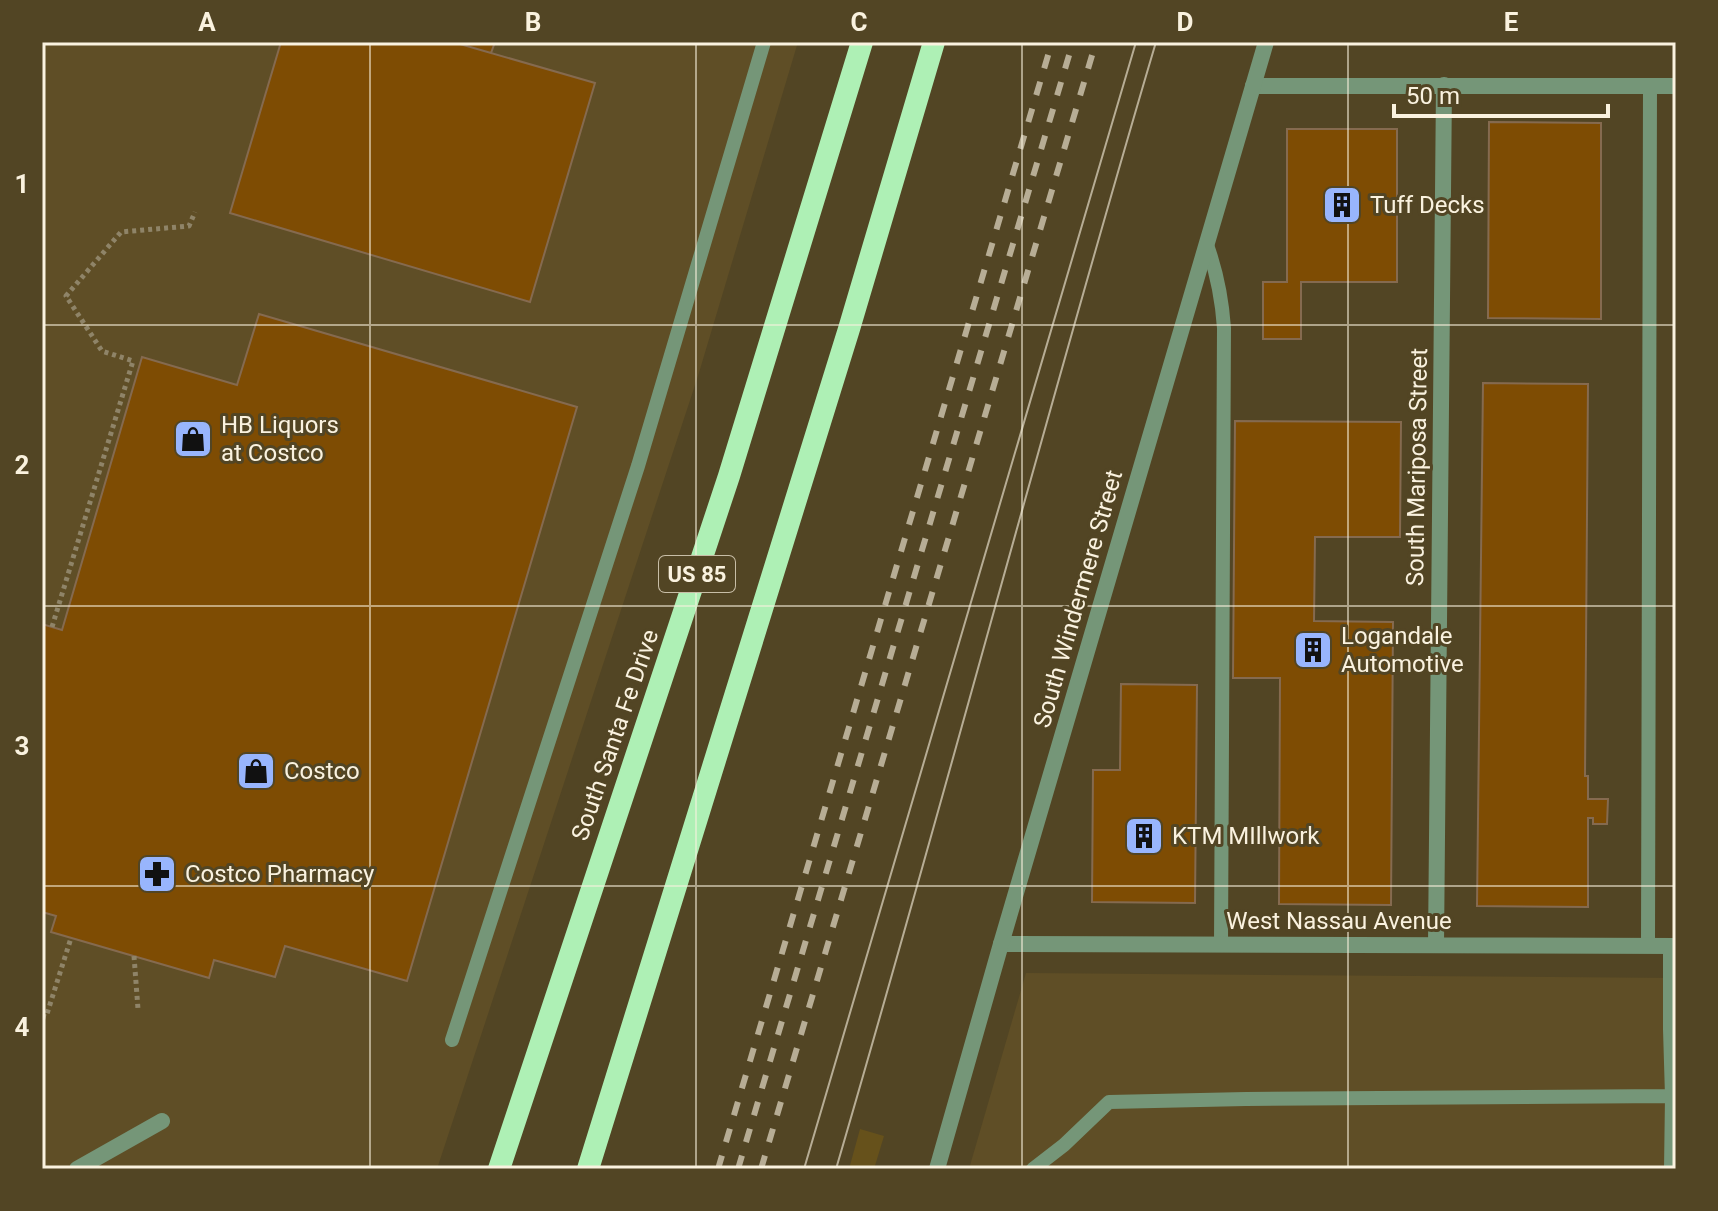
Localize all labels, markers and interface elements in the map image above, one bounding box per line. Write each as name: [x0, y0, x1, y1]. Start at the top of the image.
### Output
text: A: [198, 7, 216, 37]
text: B: [525, 7, 541, 37]
text: C: [850, 7, 868, 37]
text: D: [1177, 7, 1193, 37]
text: E: [1504, 7, 1519, 37]
scale bar: [1394, 68, 1608, 118]
text: 50 m: [1406, 82, 1460, 110]
text: 1: [15, 169, 29, 199]
building icon: Tuff Decks: [1321, 184, 1363, 226]
place label: Tuff Decks: [1370, 191, 1485, 219]
street label: South Mariposa Street: [1401, 348, 1433, 586]
place label: HB Liquors at Costco: [221, 411, 339, 467]
shop icon: HB Liquors at Costco: [172, 418, 214, 460]
text: 2: [15, 450, 29, 480]
street label: South Windermere Street: [1028, 467, 1128, 731]
road number: US 85: [659, 556, 735, 592]
place label: Logandale Automotive: [1341, 622, 1464, 678]
street label: South Santa Fe Drive: [566, 626, 664, 844]
building icon: Logandale Automotive: [1292, 629, 1334, 671]
text: 3: [15, 731, 29, 761]
shop icon: Costco: [235, 750, 277, 792]
place label: Costco: [284, 757, 360, 785]
building icon: KTM MIllwork: [1123, 815, 1165, 857]
place label: KTM MIllwork: [1172, 822, 1320, 850]
pharmacy icon: Costco Pharmacy: [136, 853, 178, 895]
place label: Costco Pharmacy: [185, 860, 375, 888]
street label: West Nassau Avenue: [1226, 907, 1452, 935]
text: 4: [15, 1012, 30, 1042]

